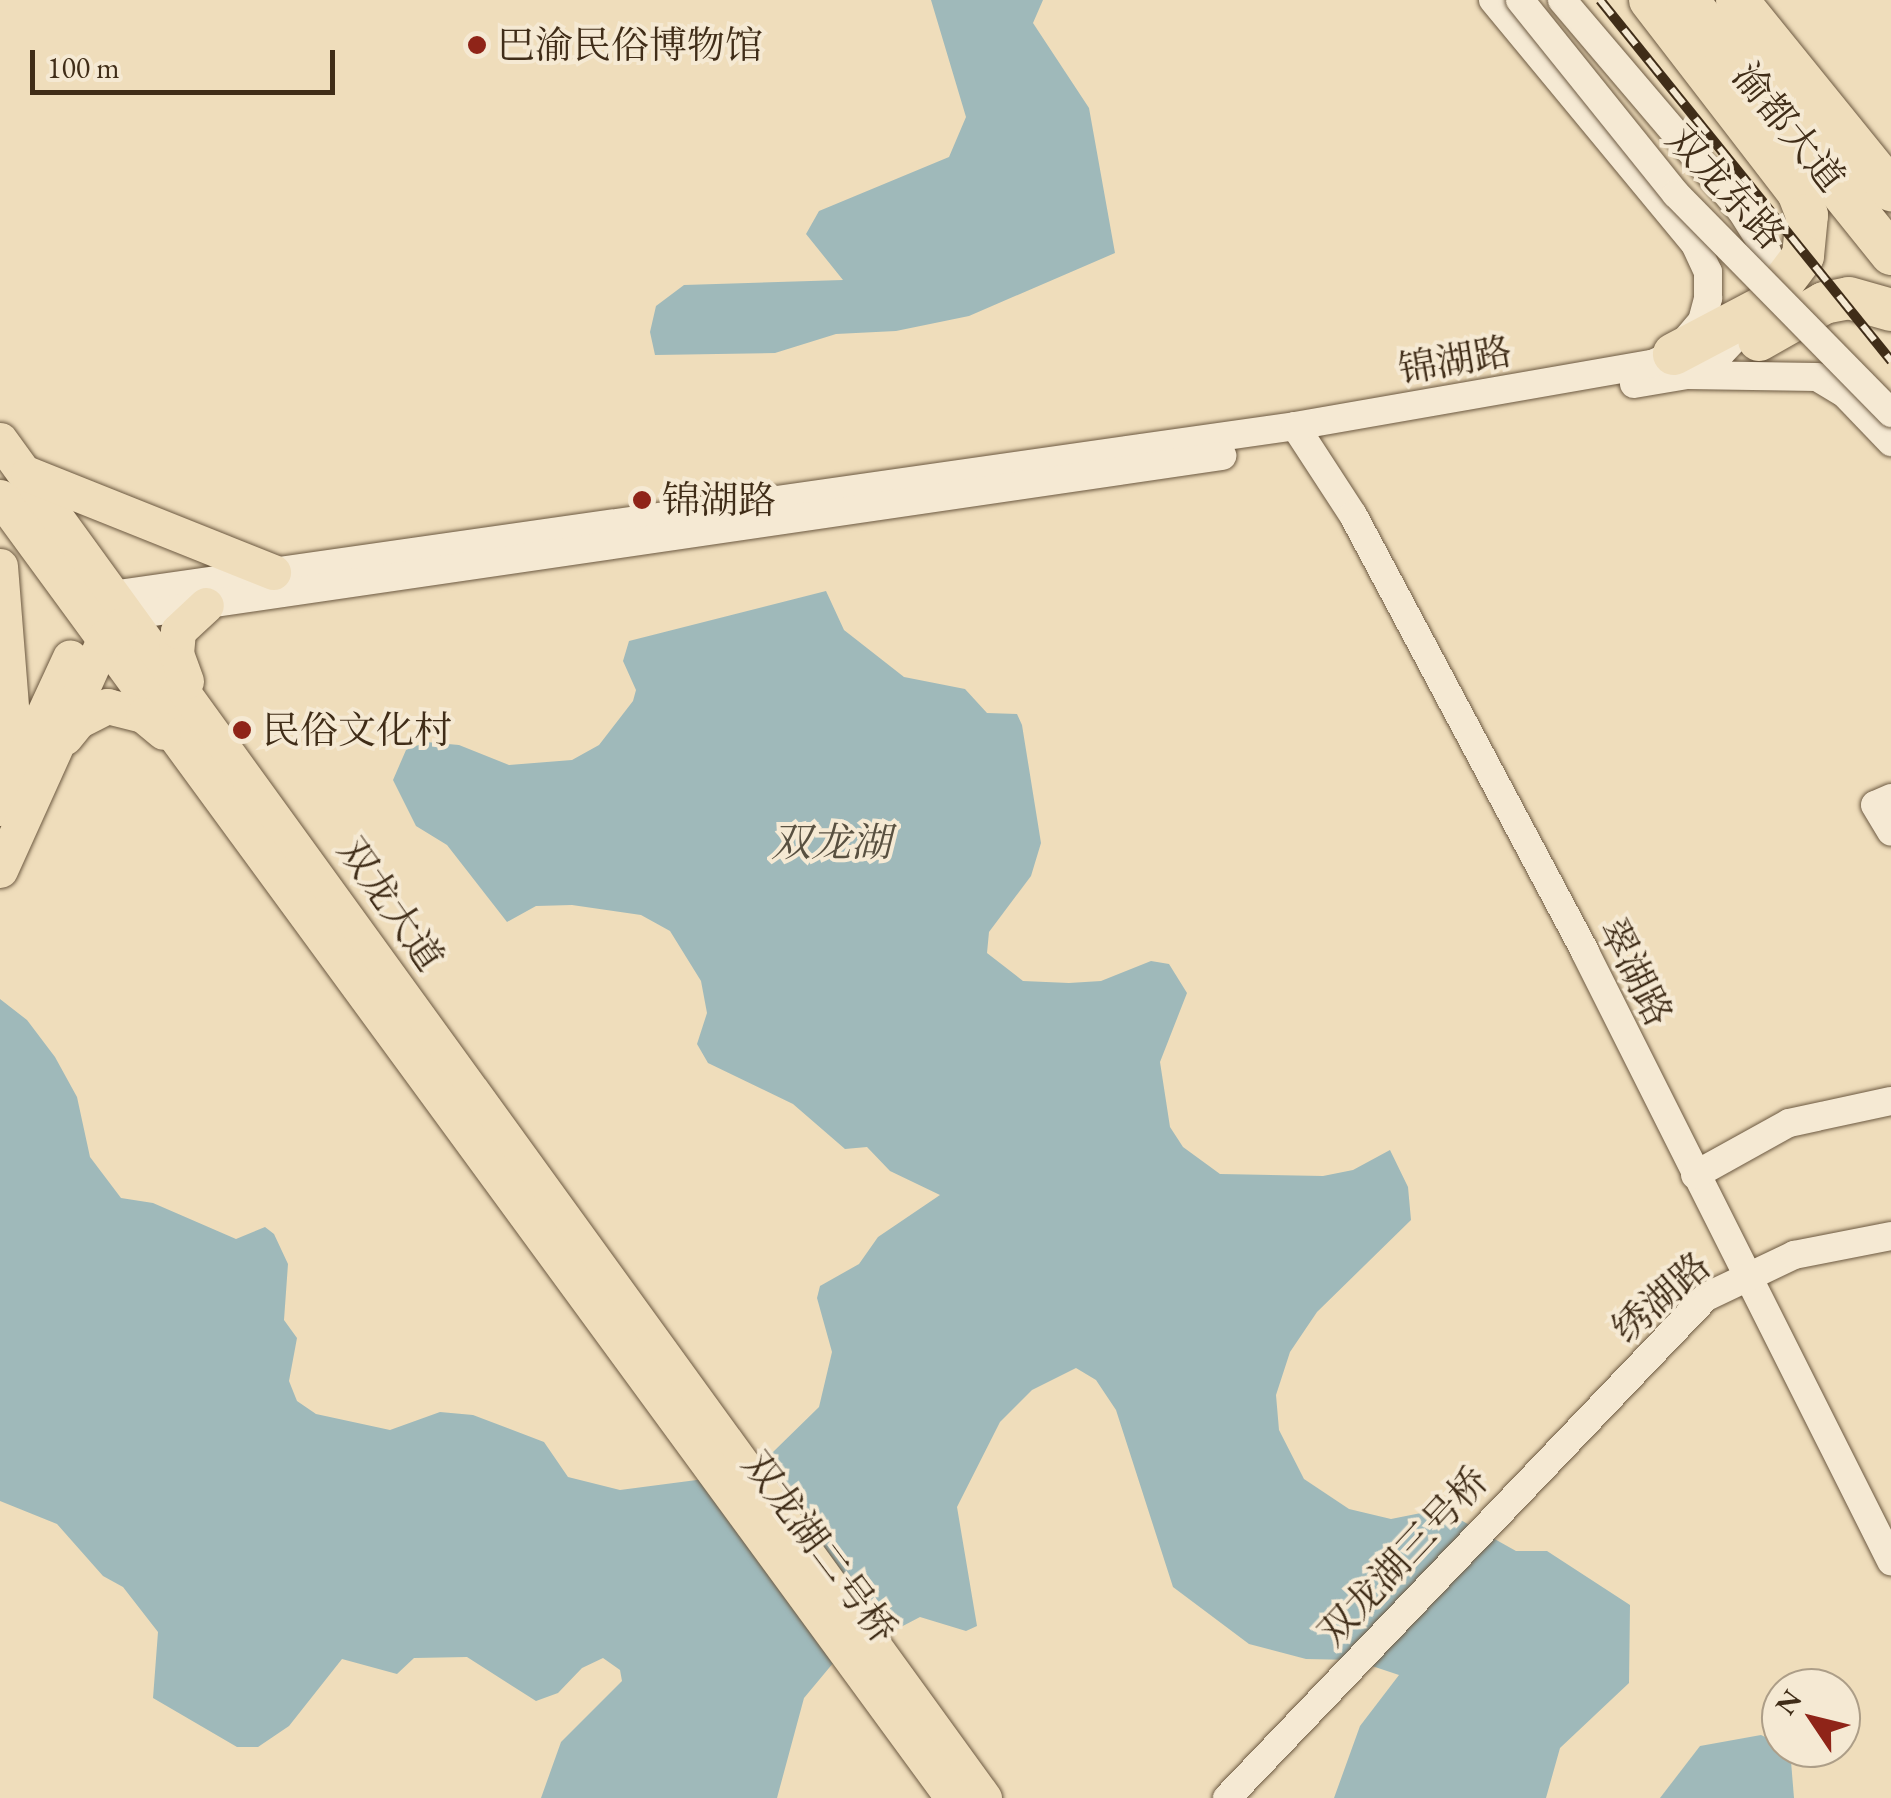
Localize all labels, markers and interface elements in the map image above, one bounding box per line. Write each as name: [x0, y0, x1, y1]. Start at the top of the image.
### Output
place label: 巴渝民俗博物馆: [497, 22, 763, 68]
scale bar: [35, 30, 340, 92]
marker: 巴渝民俗博物馆: [466, 34, 488, 56]
text: 100 m: [47, 48, 120, 87]
street label: 渝都大道: [1723, 54, 1855, 200]
street label: 双龙东路: [1657, 116, 1795, 258]
street label: 锦湖路: [1395, 328, 1515, 392]
place label: 锦湖路: [662, 477, 776, 523]
marker: 锦湖路: [631, 489, 653, 511]
place label: 民俗文化村: [262, 707, 452, 753]
marker: 民俗文化村: [231, 719, 253, 741]
water label: 双龙湖: [771, 818, 891, 866]
street label: 双龙大道: [329, 829, 453, 979]
street label: 翠湖路: [1590, 911, 1682, 1033]
street label: 绣湖路: [1603, 1242, 1719, 1352]
street label: 双龙湖二号桥: [733, 1442, 907, 1652]
street label: 双龙湖三号桥: [1309, 1457, 1497, 1655]
north arrow: [1761, 1668, 1861, 1768]
text: N: [1767, 1682, 1809, 1722]

